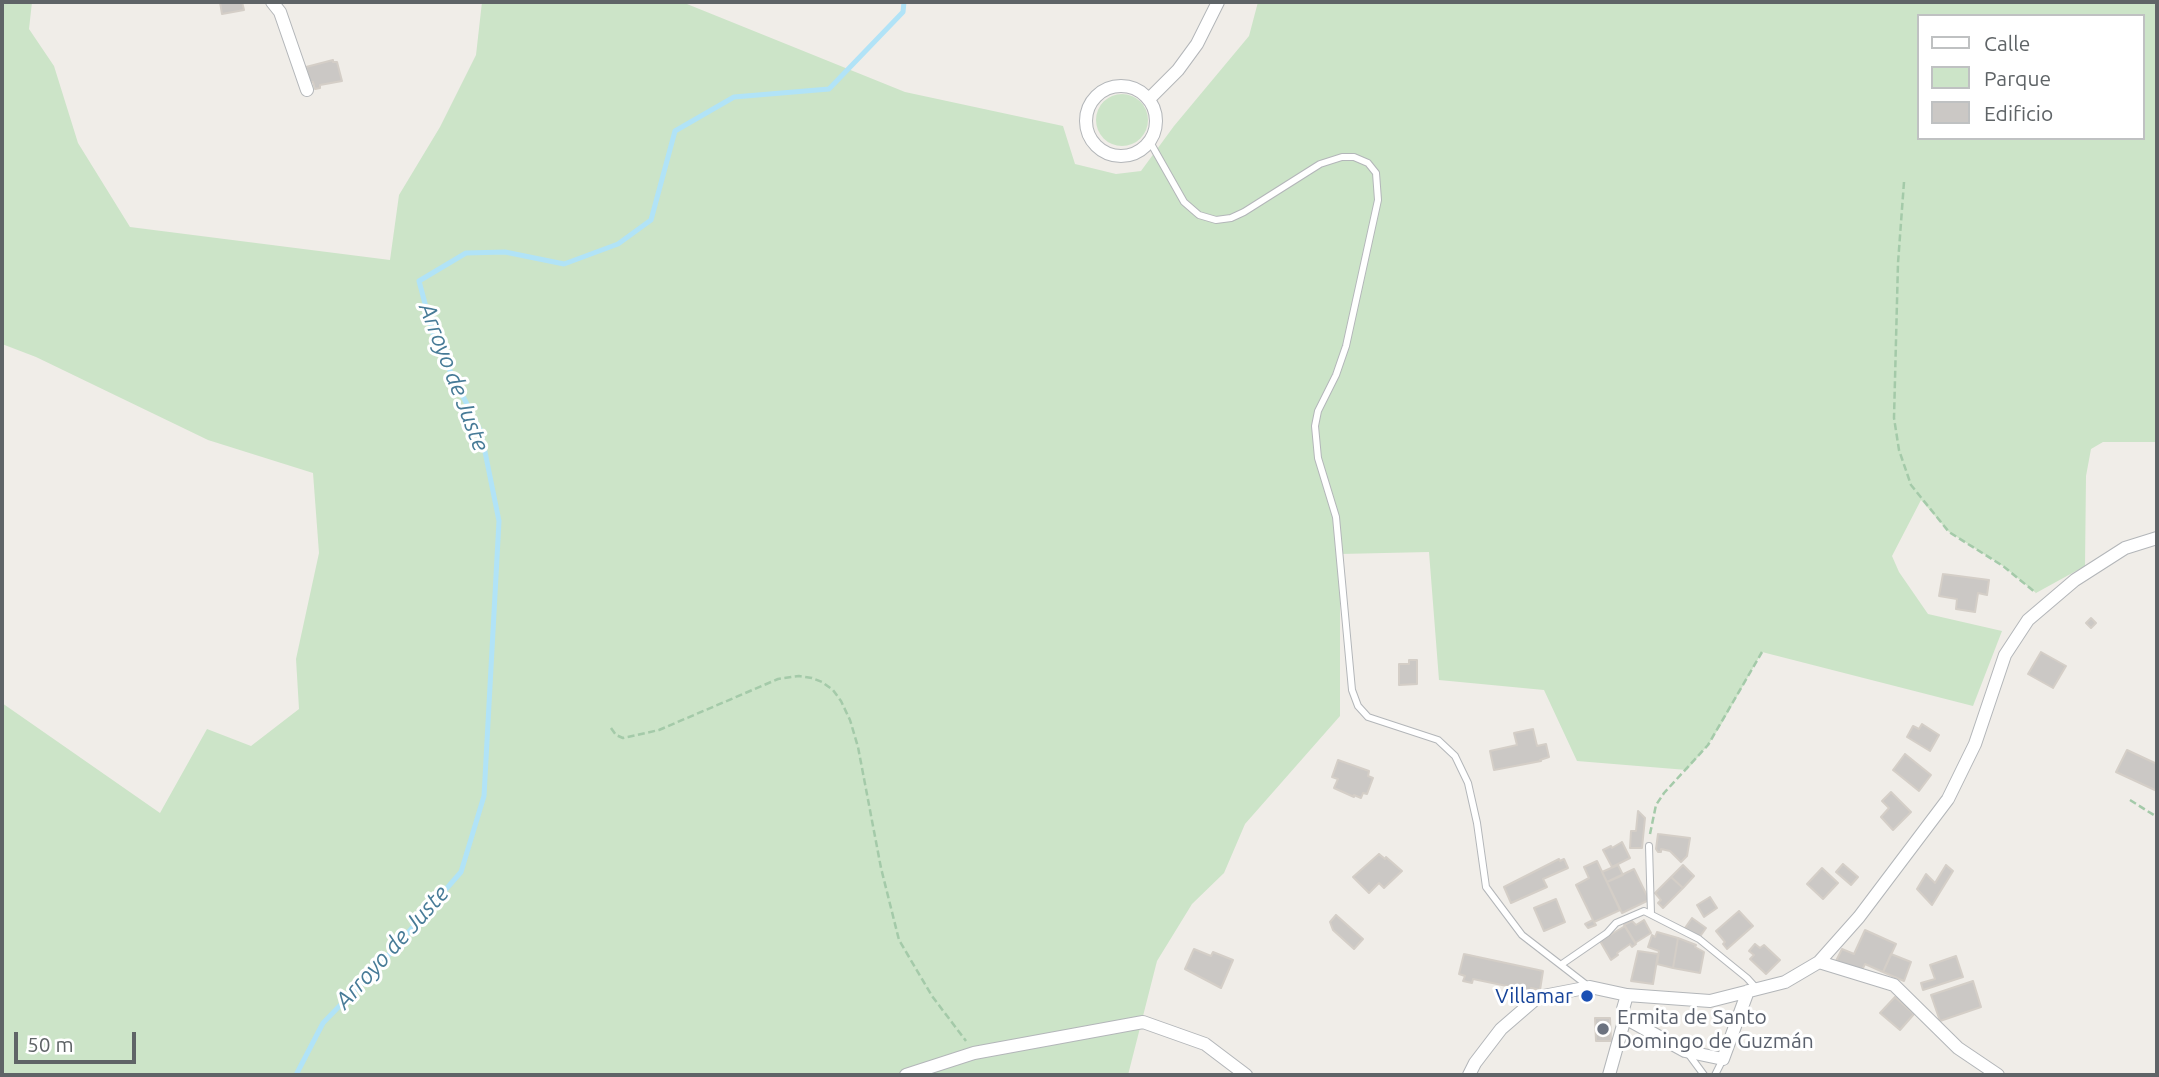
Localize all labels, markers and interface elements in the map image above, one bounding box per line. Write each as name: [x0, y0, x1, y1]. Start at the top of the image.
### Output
legend: [1918, 14, 2145, 140]
text: Calle: [1984, 31, 2030, 55]
text: Parque: [1984, 66, 2051, 90]
text: Edificio: [1984, 101, 2053, 125]
water label: Arroyo de Juste: [413, 299, 495, 455]
water label: Arroyo de Juste: [329, 880, 455, 1014]
place label: Villamar: [1495, 983, 1573, 1009]
marker: Villamar: [1579, 988, 1595, 1004]
place label: Ermita de Santo Domingo de Guzmán: [1617, 1004, 1814, 1054]
scale bar: [18, 1018, 140, 1062]
marker: Ermita de Santo Domingo de Guzmán: [1595, 1021, 1611, 1037]
text: 50 m: [27, 1032, 74, 1056]

